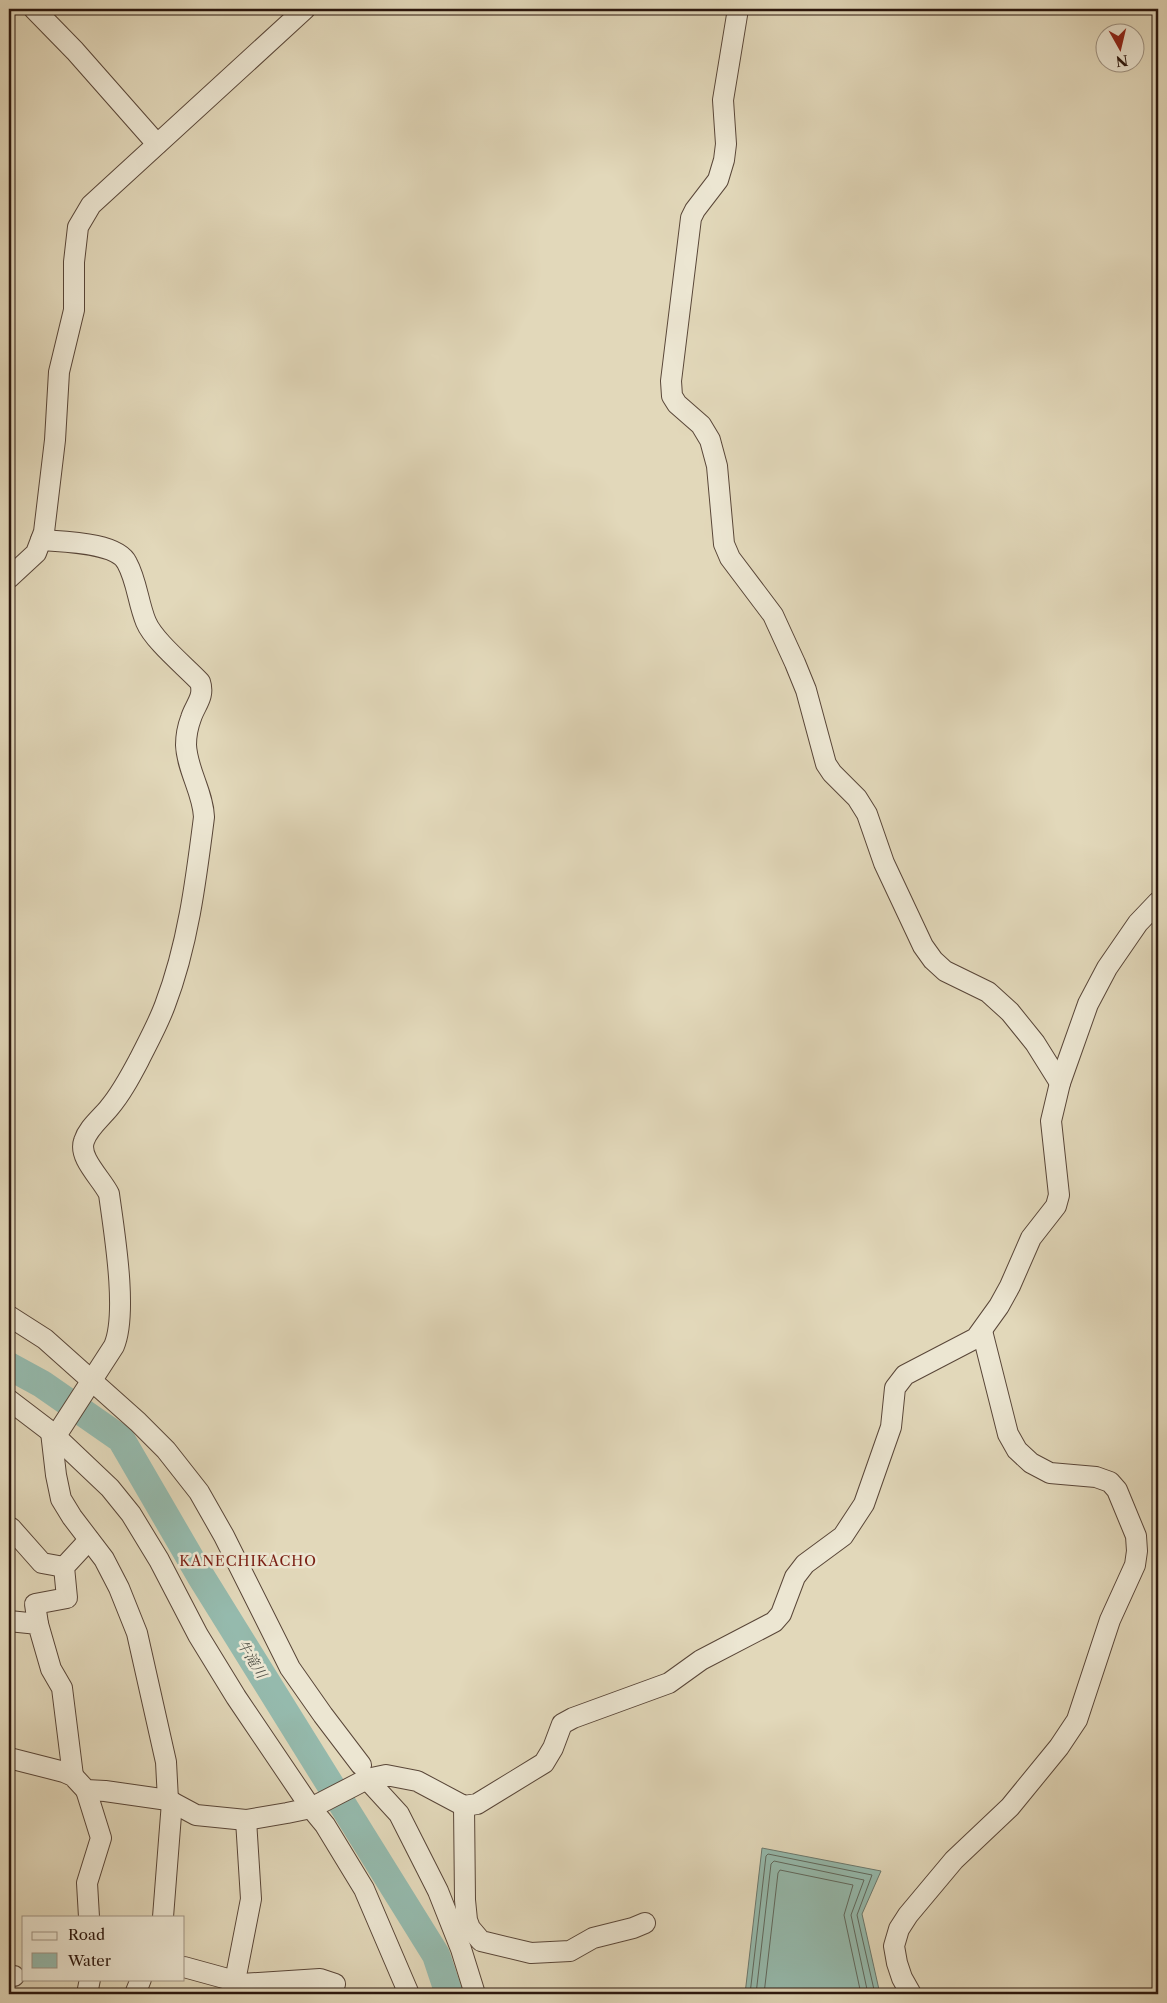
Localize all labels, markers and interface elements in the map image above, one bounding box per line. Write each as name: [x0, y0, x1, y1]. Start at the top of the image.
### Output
north arrow: [1094, 22, 1144, 72]
text: N: [1115, 51, 1129, 71]
district label: KANECHIKACHO: [179, 1552, 317, 1570]
water label: 牛滝川: [233, 1636, 272, 1683]
legend: [22, 1916, 185, 1980]
text: Road: [68, 1925, 105, 1944]
text: Water: [67, 1951, 112, 1970]

